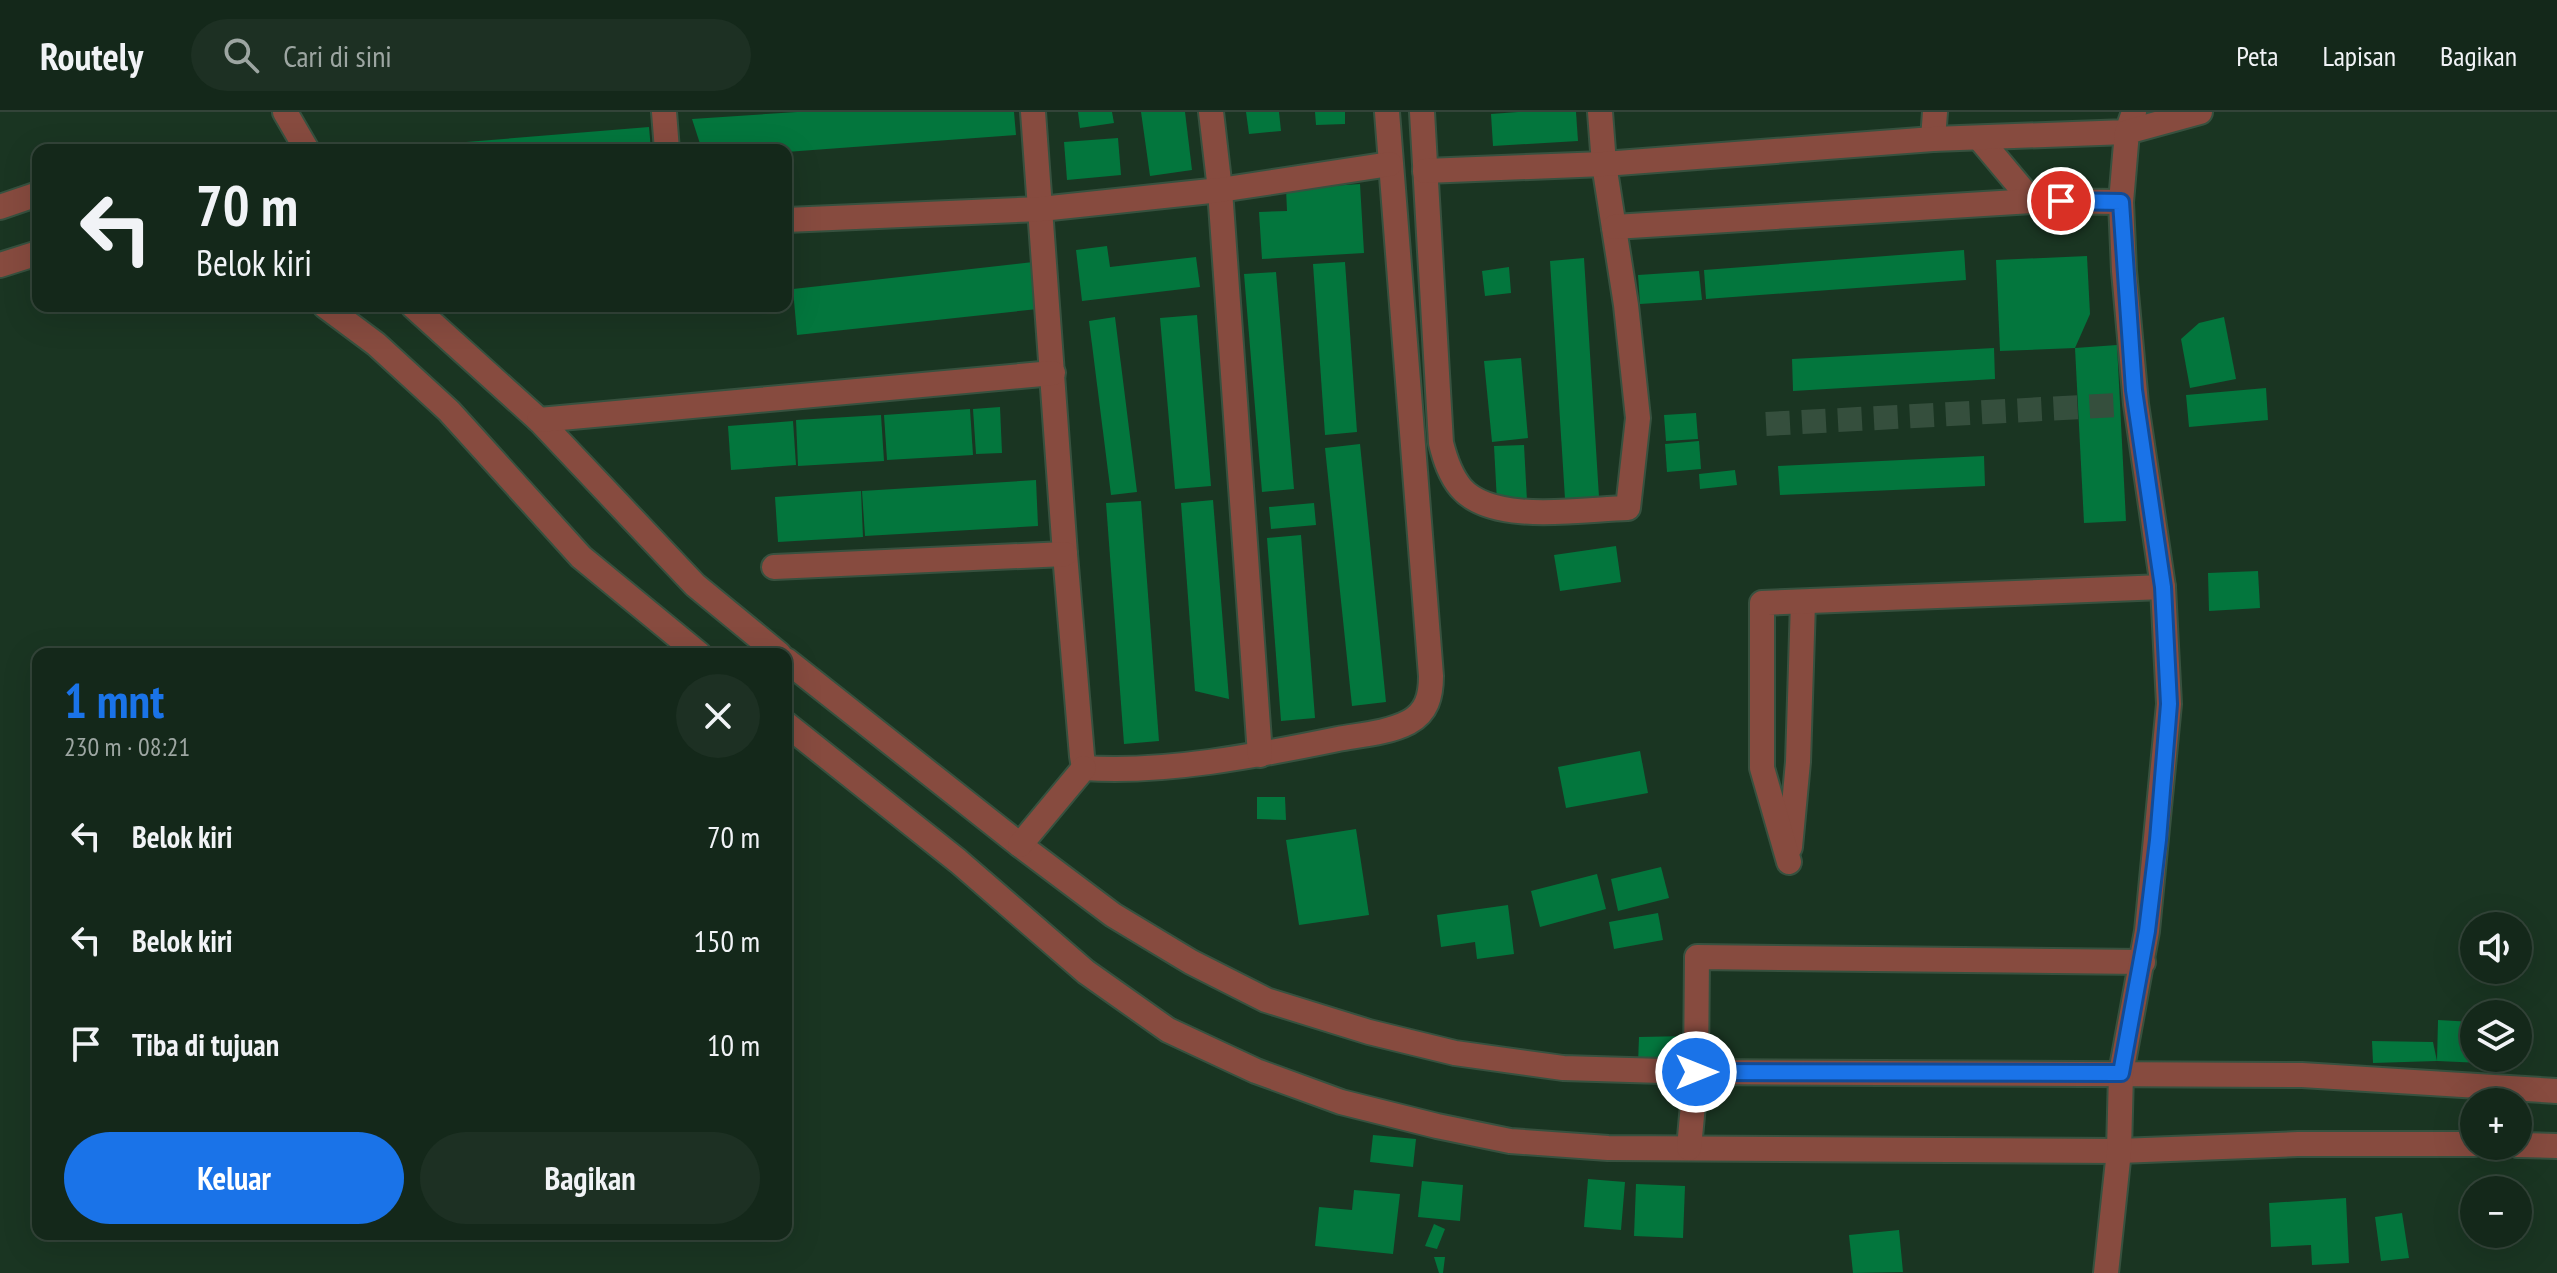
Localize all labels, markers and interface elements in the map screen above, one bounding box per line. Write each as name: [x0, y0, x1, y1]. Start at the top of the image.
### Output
search box: [191, 19, 751, 91]
text: Routely: [40, 31, 143, 80]
icon: search: [219, 33, 263, 77]
text: Cari di sini: [283, 36, 392, 75]
text: Peta: [2236, 37, 2278, 74]
text: Lapisan: [2322, 37, 2396, 74]
text: Bagikan: [2440, 37, 2517, 74]
pin: [2027, 167, 2095, 235]
text: 70 m: [196, 169, 298, 241]
icon: left: [64, 176, 168, 280]
icon: arrive: [2039, 179, 2083, 223]
text: Belok kiri: [196, 239, 312, 286]
text: 1 mnt: [64, 669, 164, 731]
button: close: [676, 674, 760, 758]
text: 230 m · 08:21: [64, 730, 190, 763]
icon: left: [64, 814, 108, 858]
text: Belok kiri: [132, 817, 233, 856]
text: 70 m: [707, 817, 760, 856]
map controls: [2460, 912, 2532, 1248]
button: sound: [2460, 912, 2532, 984]
icon: left: [64, 918, 108, 962]
text: Belok kiri: [132, 921, 233, 960]
text: 150 m: [694, 921, 760, 960]
button: layers: [2460, 1000, 2532, 1072]
icon: arrive: [64, 1022, 108, 1066]
text: Tiba di tujuan: [132, 1025, 279, 1064]
text: 10 m: [707, 1025, 760, 1064]
position arrow: [1654, 1030, 1738, 1114]
button: +: [2460, 1088, 2532, 1160]
button: Keluar: [64, 1132, 404, 1224]
button: Bagikan: [420, 1132, 760, 1224]
button: −: [2460, 1176, 2532, 1248]

